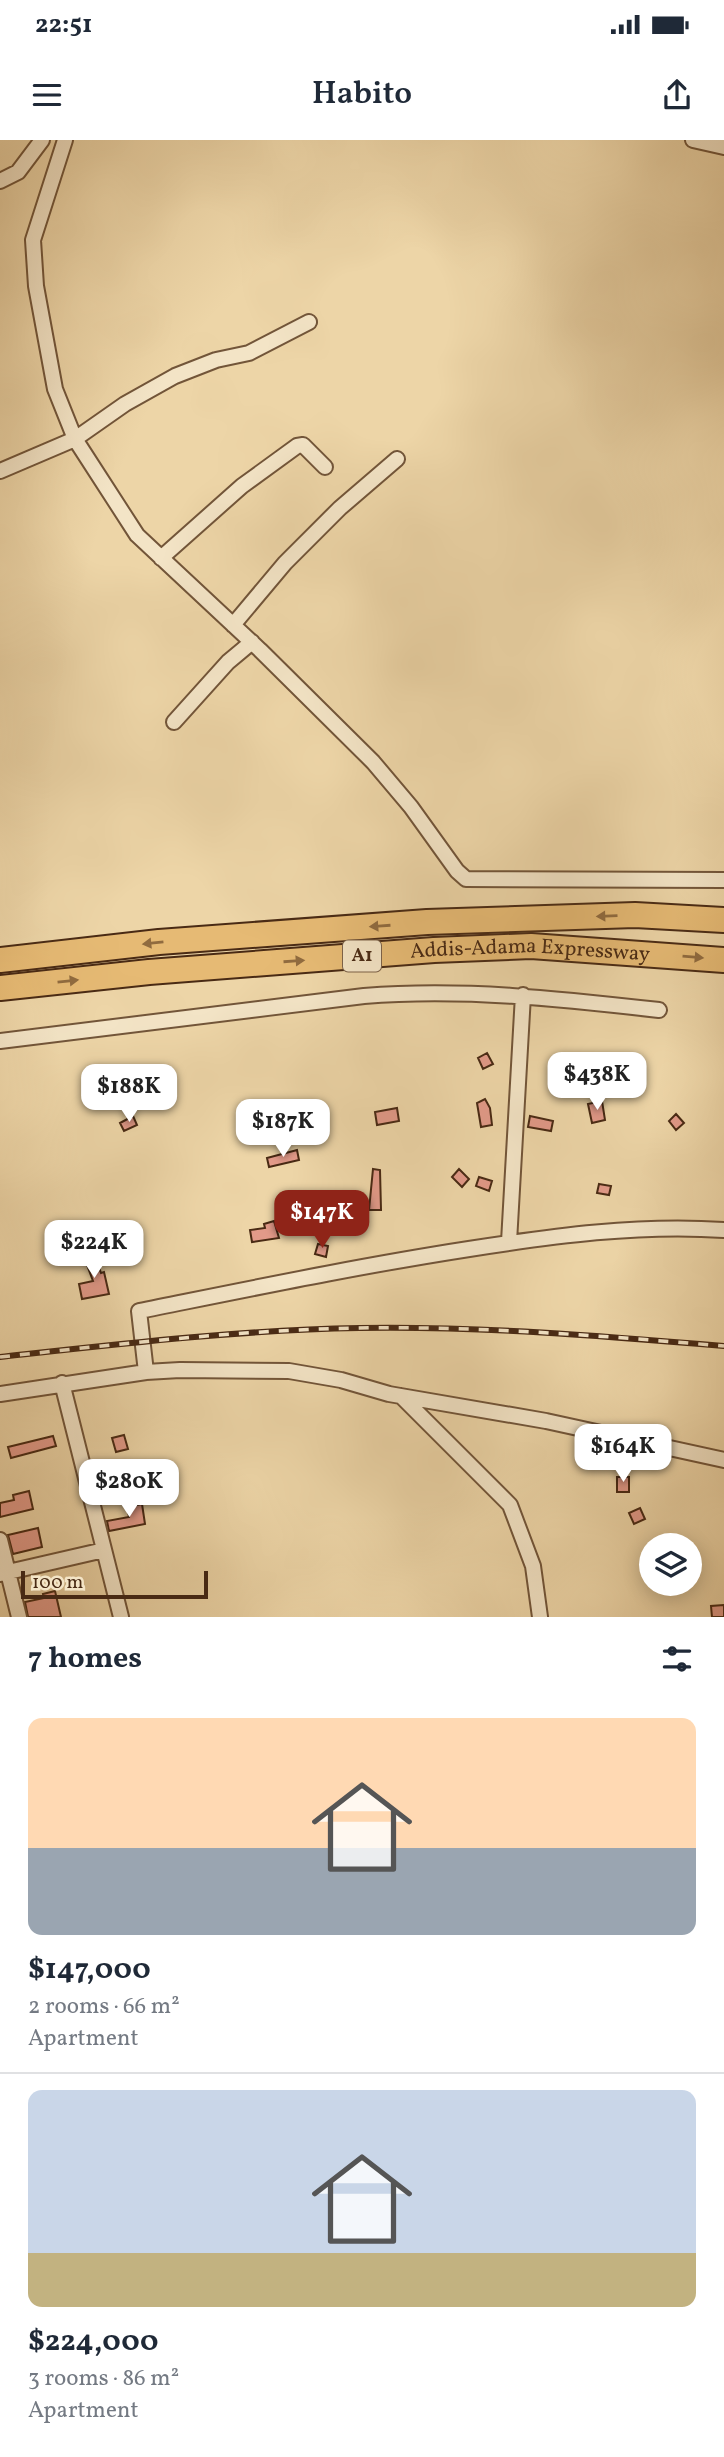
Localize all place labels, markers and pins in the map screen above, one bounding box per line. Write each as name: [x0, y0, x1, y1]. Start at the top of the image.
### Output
pin: $438K: [548, 1052, 646, 1112]
pin: $188K: [80, 1065, 178, 1124]
pin: $187K: [234, 1100, 332, 1159]
pin: $147K: [273, 1190, 371, 1250]
pin: $224K: [45, 1220, 143, 1280]
pin: $164K: [574, 1424, 672, 1484]
pin: $280K: [80, 1460, 178, 1519]

